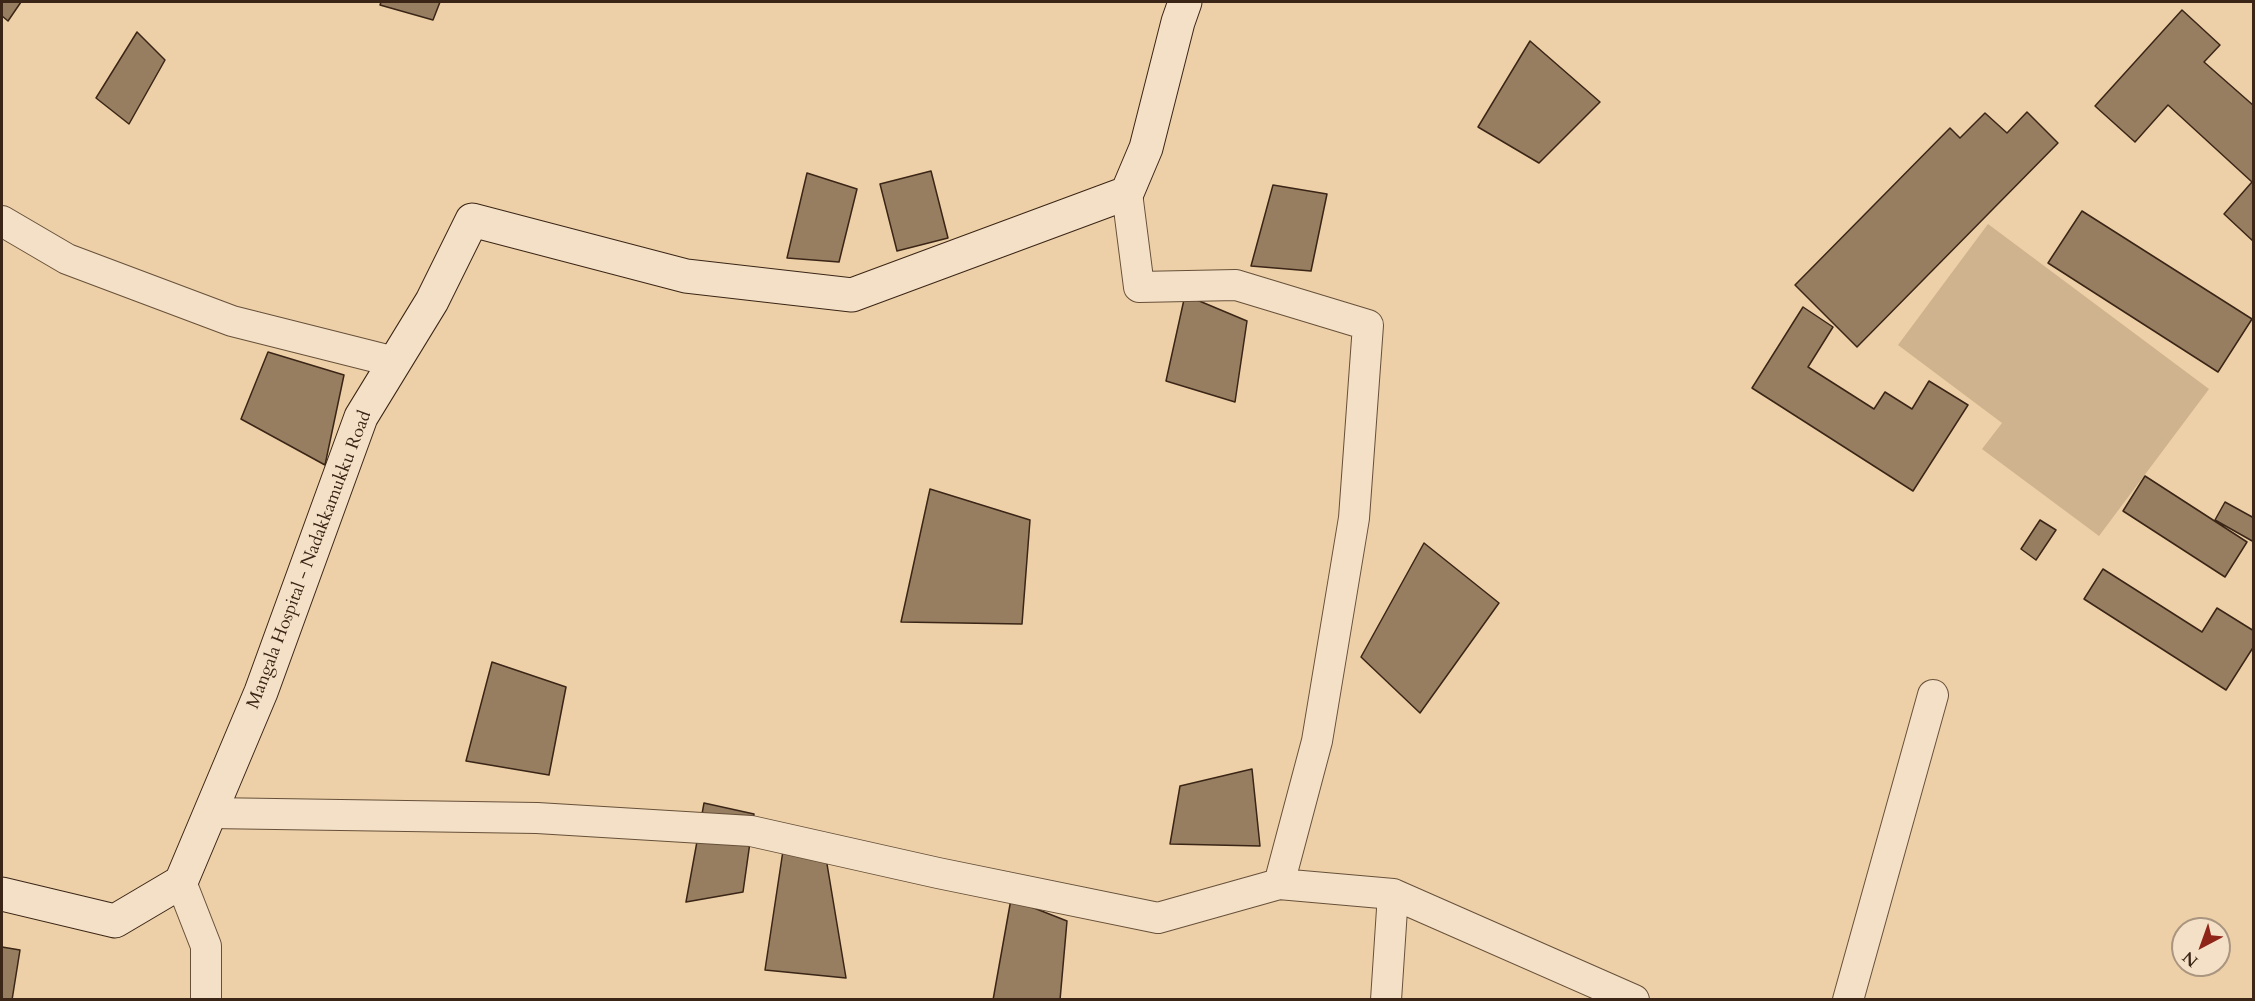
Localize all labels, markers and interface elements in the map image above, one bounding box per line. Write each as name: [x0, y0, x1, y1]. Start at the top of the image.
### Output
street label: Mangala Hospital - Nadakkamukku Road: [243, 408, 377, 712]
north arrow: [2171, 917, 2231, 977]
text: N: [2178, 946, 2203, 972]

